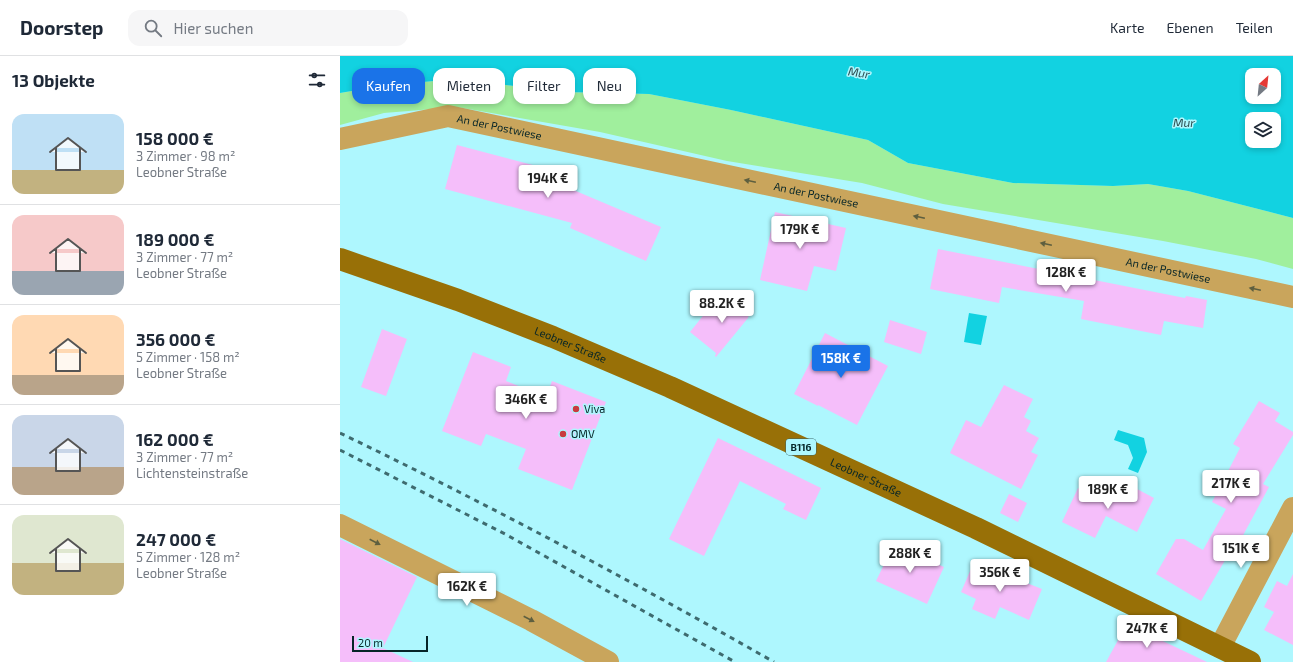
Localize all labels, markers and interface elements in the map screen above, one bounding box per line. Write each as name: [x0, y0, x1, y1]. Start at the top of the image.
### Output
search box: [128, 10, 408, 46]
text: Doorstep: [20, 16, 104, 39]
icon: search: [142, 17, 164, 39]
text: Hier suchen: [174, 19, 253, 37]
text: Karte: [1110, 19, 1145, 36]
text: Ebenen: [1167, 19, 1214, 36]
text: Teilen: [1236, 19, 1273, 36]
water label: Mur: [847, 63, 871, 81]
chip: Kaufen: [352, 68, 425, 104]
chip: Mieten: [433, 68, 505, 104]
chip: Filter: [513, 68, 575, 104]
chip: Neu: [583, 68, 636, 104]
north arrow: [1245, 68, 1281, 104]
map controls: [1245, 68, 1281, 148]
icon: filters: [306, 69, 328, 91]
text: 13 Objekte: [12, 70, 95, 90]
street label: An der Postwiese: [456, 111, 543, 142]
button: layers: [1245, 112, 1281, 148]
water label: Mur: [1173, 115, 1195, 129]
text: 158 000 €: [136, 128, 214, 148]
icon: home: [44, 130, 92, 178]
text: 3 Zimmer · 98 m²: [136, 148, 235, 164]
text: Leobner Straße: [136, 164, 227, 180]
pin: 194K €: [515, 165, 581, 199]
text: 194K €: [528, 170, 568, 186]
one-way arrow: [744, 178, 756, 184]
street label: An der Postwiese: [773, 179, 860, 210]
one-way arrow: [912, 214, 925, 220]
pin: 179K €: [767, 216, 833, 250]
text: 179K €: [780, 221, 820, 237]
text: 189 000 €: [136, 229, 214, 249]
icon: home: [44, 231, 92, 279]
one-way arrow: [1039, 241, 1052, 247]
text: 3 Zimmer · 77 m²: [136, 249, 233, 265]
street label: An der Postwiese: [1125, 254, 1212, 285]
pin: 128K €: [1033, 259, 1099, 293]
text: 128K €: [1046, 264, 1086, 280]
text: Leobner Straße: [136, 265, 227, 281]
one-way arrow: [1249, 286, 1261, 292]
pin: 88.2K €: [685, 290, 759, 324]
text: 88.2K €: [699, 295, 745, 311]
street label: Leobner Straße: [533, 323, 609, 365]
text: 356 000 €: [136, 329, 216, 349]
icon: home: [44, 331, 92, 379]
pin: 158K €: [808, 345, 874, 379]
text: 5 Zimmer · 158 m²: [136, 349, 240, 365]
text: 158K €: [821, 350, 861, 366]
text: Leobner Straße: [136, 365, 227, 381]
pin: 346K €: [493, 386, 559, 420]
text: 346K €: [505, 391, 547, 407]
place label: Viva: [584, 402, 605, 415]
marker: Viva: [571, 404, 581, 414]
place label: OMV: [571, 427, 595, 440]
text: 162 000 €: [136, 429, 214, 449]
marker: OMV: [558, 429, 568, 439]
icon: home: [44, 431, 92, 479]
road number: B116: [786, 439, 816, 455]
text: 3 Zimmer · 77 m²: [136, 449, 233, 465]
street label: Leobner Straße: [829, 455, 904, 499]
text: Lichtensteinstraße: [136, 465, 248, 481]
pin: 217K €: [1198, 470, 1264, 504]
text: 217K €: [1211, 475, 1251, 491]
pin: 189K €: [1075, 476, 1141, 510]
text: 189K €: [1088, 481, 1128, 497]
text: 247 000 €: [136, 529, 216, 549]
icon: home: [44, 531, 92, 579]
pin: 151K €: [1208, 535, 1274, 569]
one-way arrow: [369, 539, 381, 545]
pin: 288K €: [877, 540, 943, 574]
text: 151K €: [1222, 540, 1260, 556]
text: 288K €: [888, 545, 932, 561]
text: 5 Zimmer · 128 m²: [136, 549, 240, 565]
pin: 356K €: [967, 559, 1033, 593]
text: 356K €: [979, 564, 1021, 580]
text: Leobner Straße: [136, 565, 227, 581]
pin: 162K €: [434, 573, 500, 607]
text: 162K €: [447, 578, 487, 594]
pin: 247K €: [1114, 615, 1180, 649]
one-way arrow: [523, 616, 534, 622]
text: 247K €: [1126, 620, 1168, 636]
scale bar: [352, 634, 428, 653]
text: 20 m: [358, 636, 383, 649]

